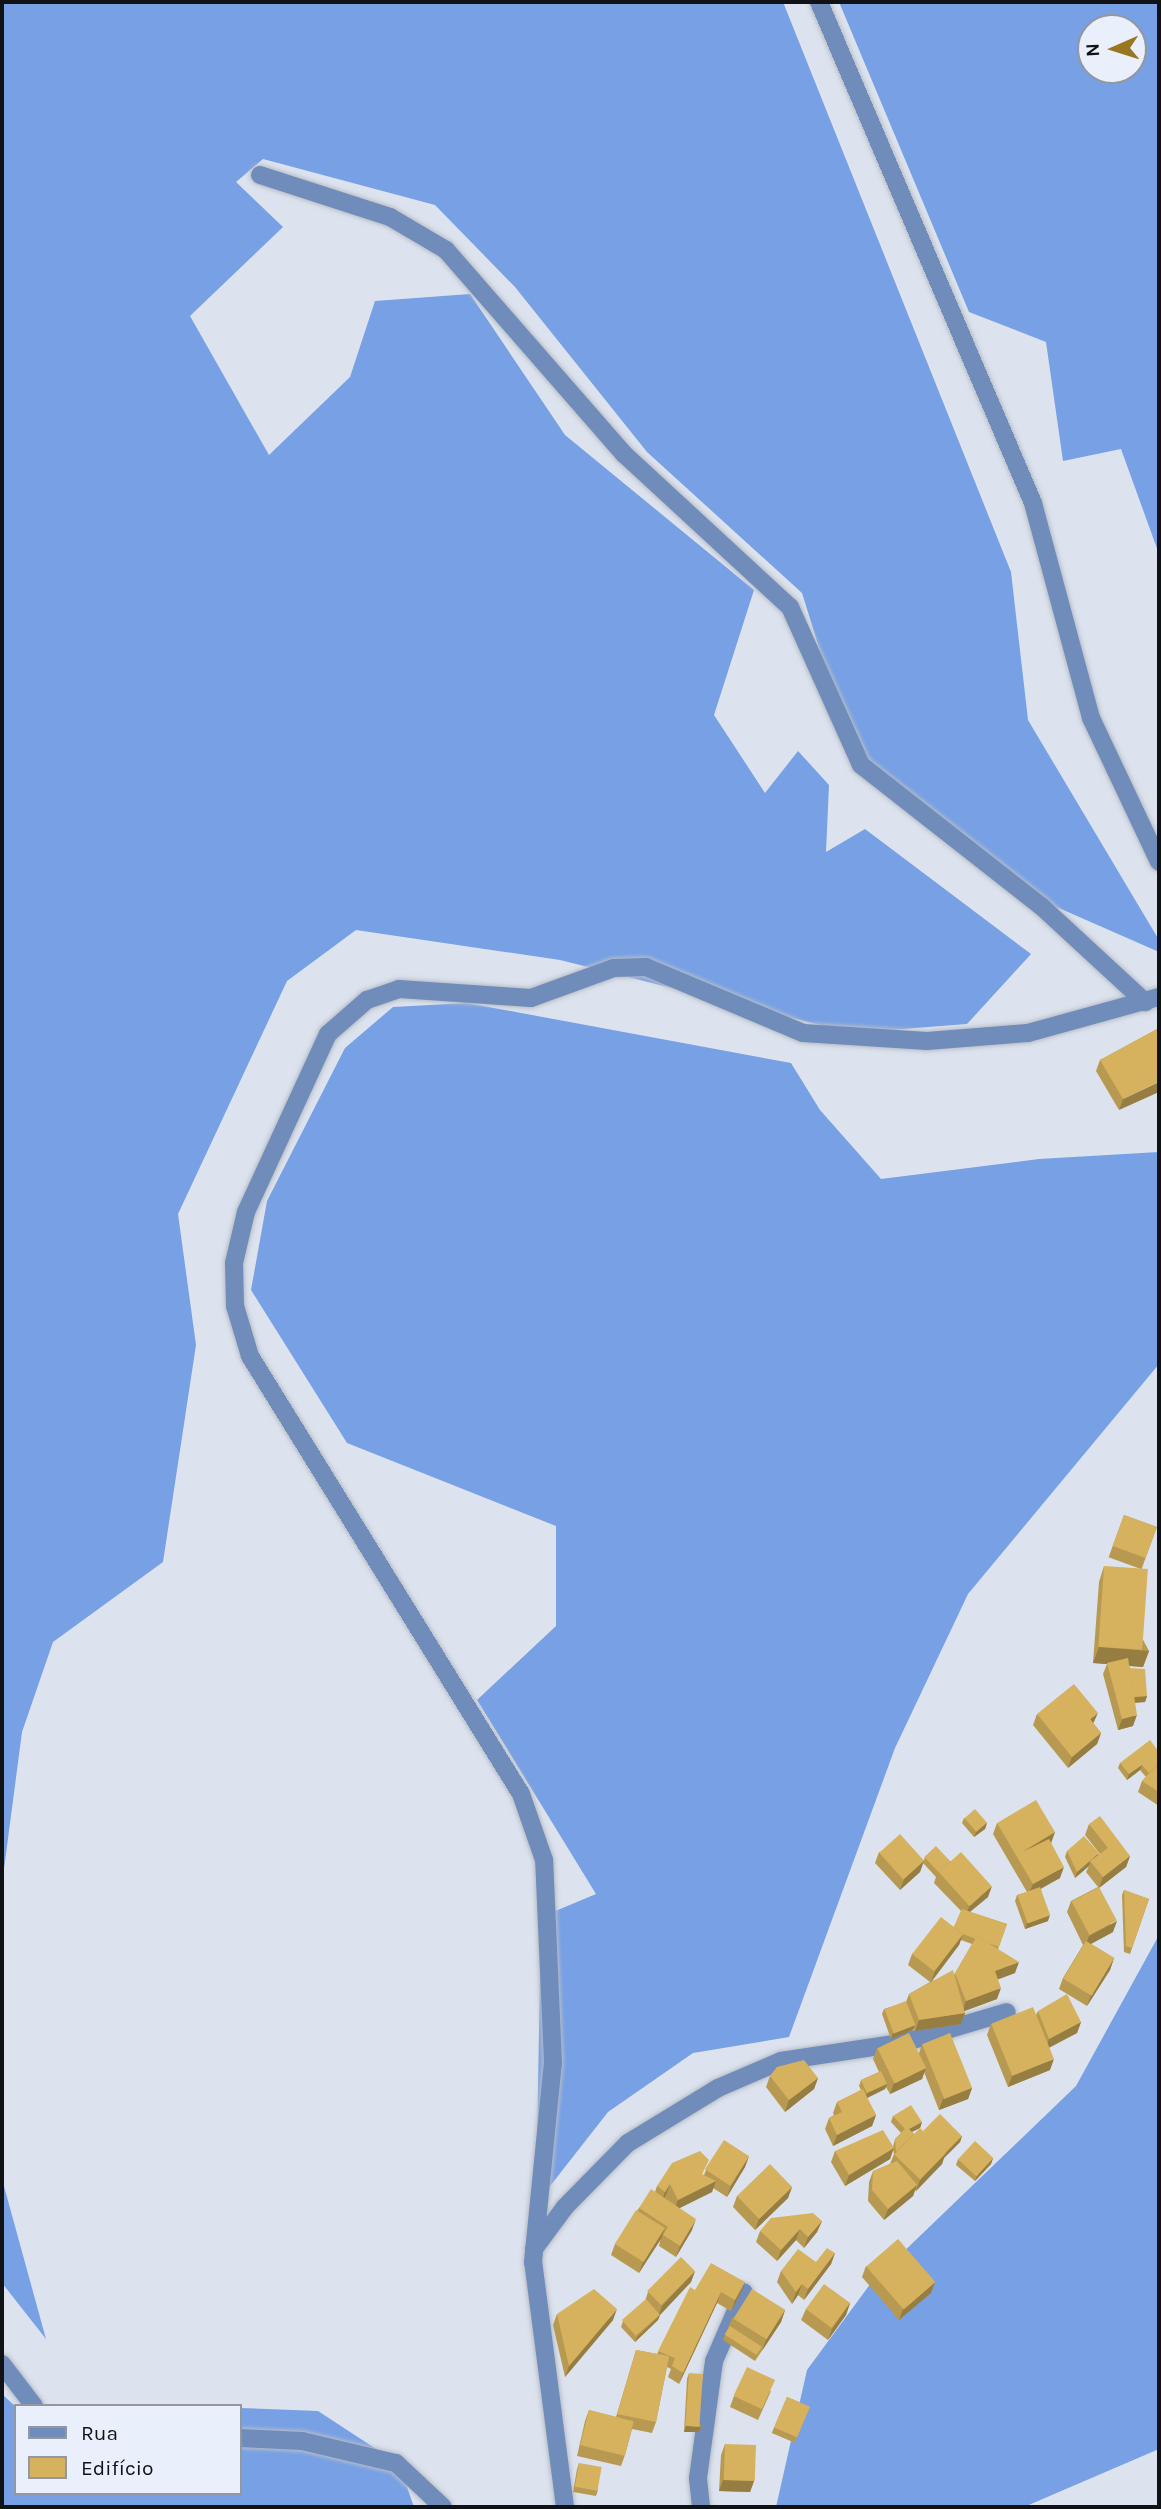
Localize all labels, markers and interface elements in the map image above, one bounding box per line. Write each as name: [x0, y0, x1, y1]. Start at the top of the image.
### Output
north arrow: [1077, 14, 1147, 84]
text: N: [1082, 43, 1104, 57]
legend: [14, 2404, 242, 2495]
text: Rua: [81, 2421, 118, 2445]
text: Edifício: [81, 2456, 154, 2480]

